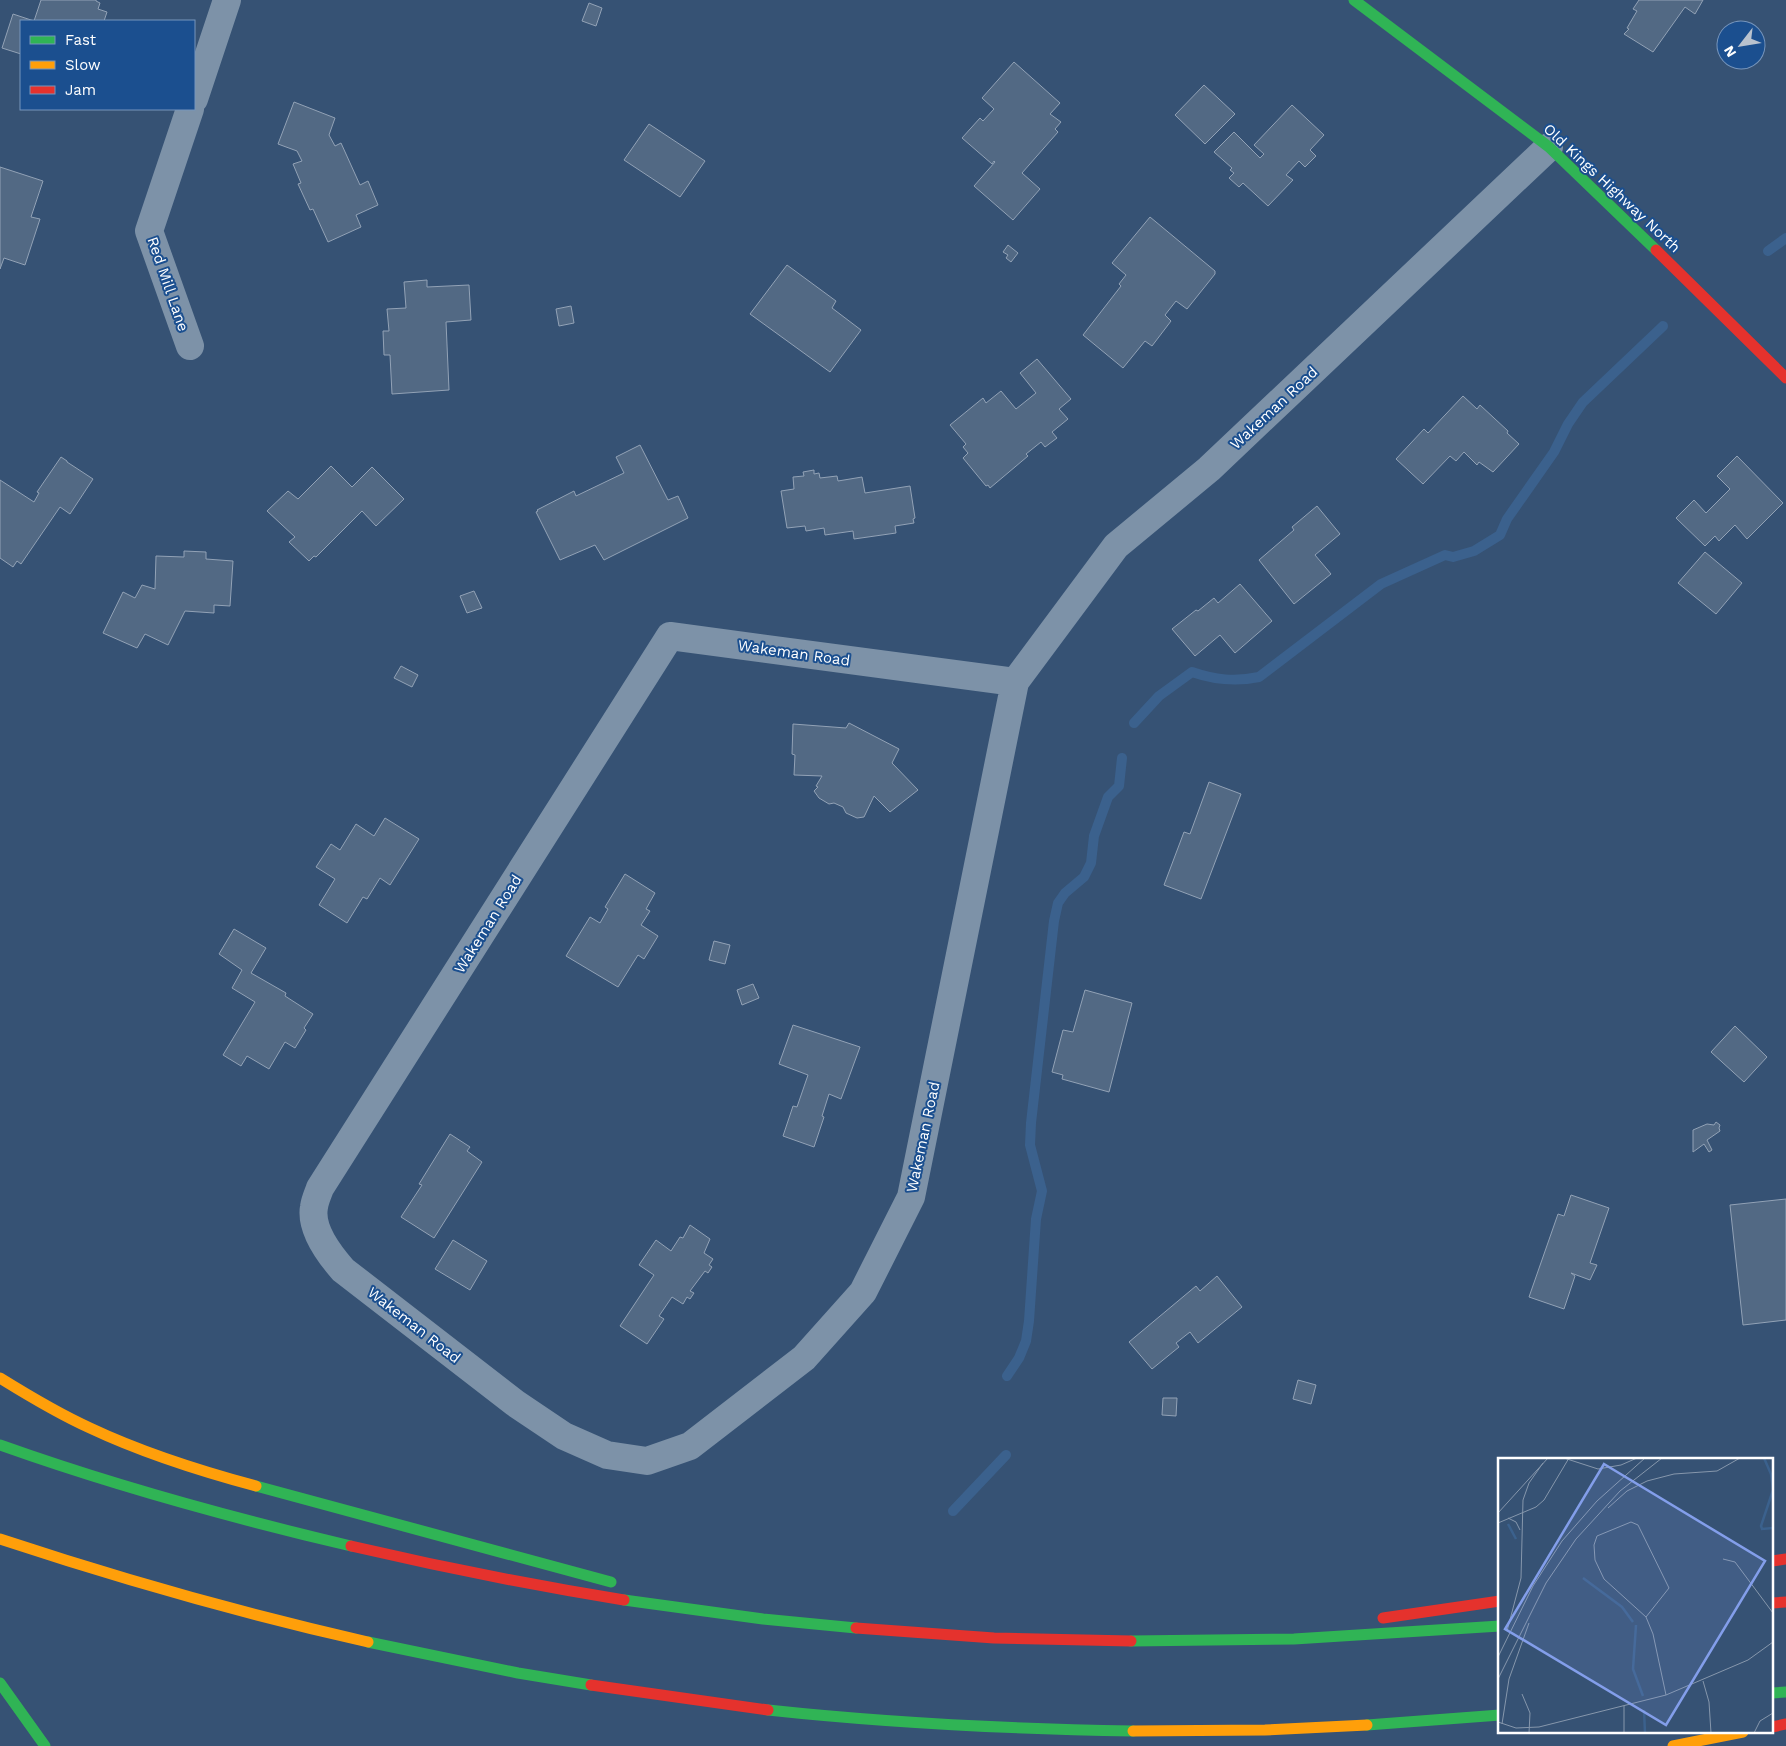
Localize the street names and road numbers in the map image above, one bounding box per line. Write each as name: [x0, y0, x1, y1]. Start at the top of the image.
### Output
street label: Old Kings Highway North: [1540, 120, 1684, 256]
street label: Red Mill Lane: [143, 234, 193, 334]
street label: Wakeman Road: [1227, 363, 1321, 453]
street label: Wakeman Road: [737, 636, 851, 670]
street label: Wakeman Road: [450, 871, 526, 977]
street label: Wakeman Road: [902, 1080, 944, 1194]
street label: Wakeman Road: [364, 1283, 464, 1367]

